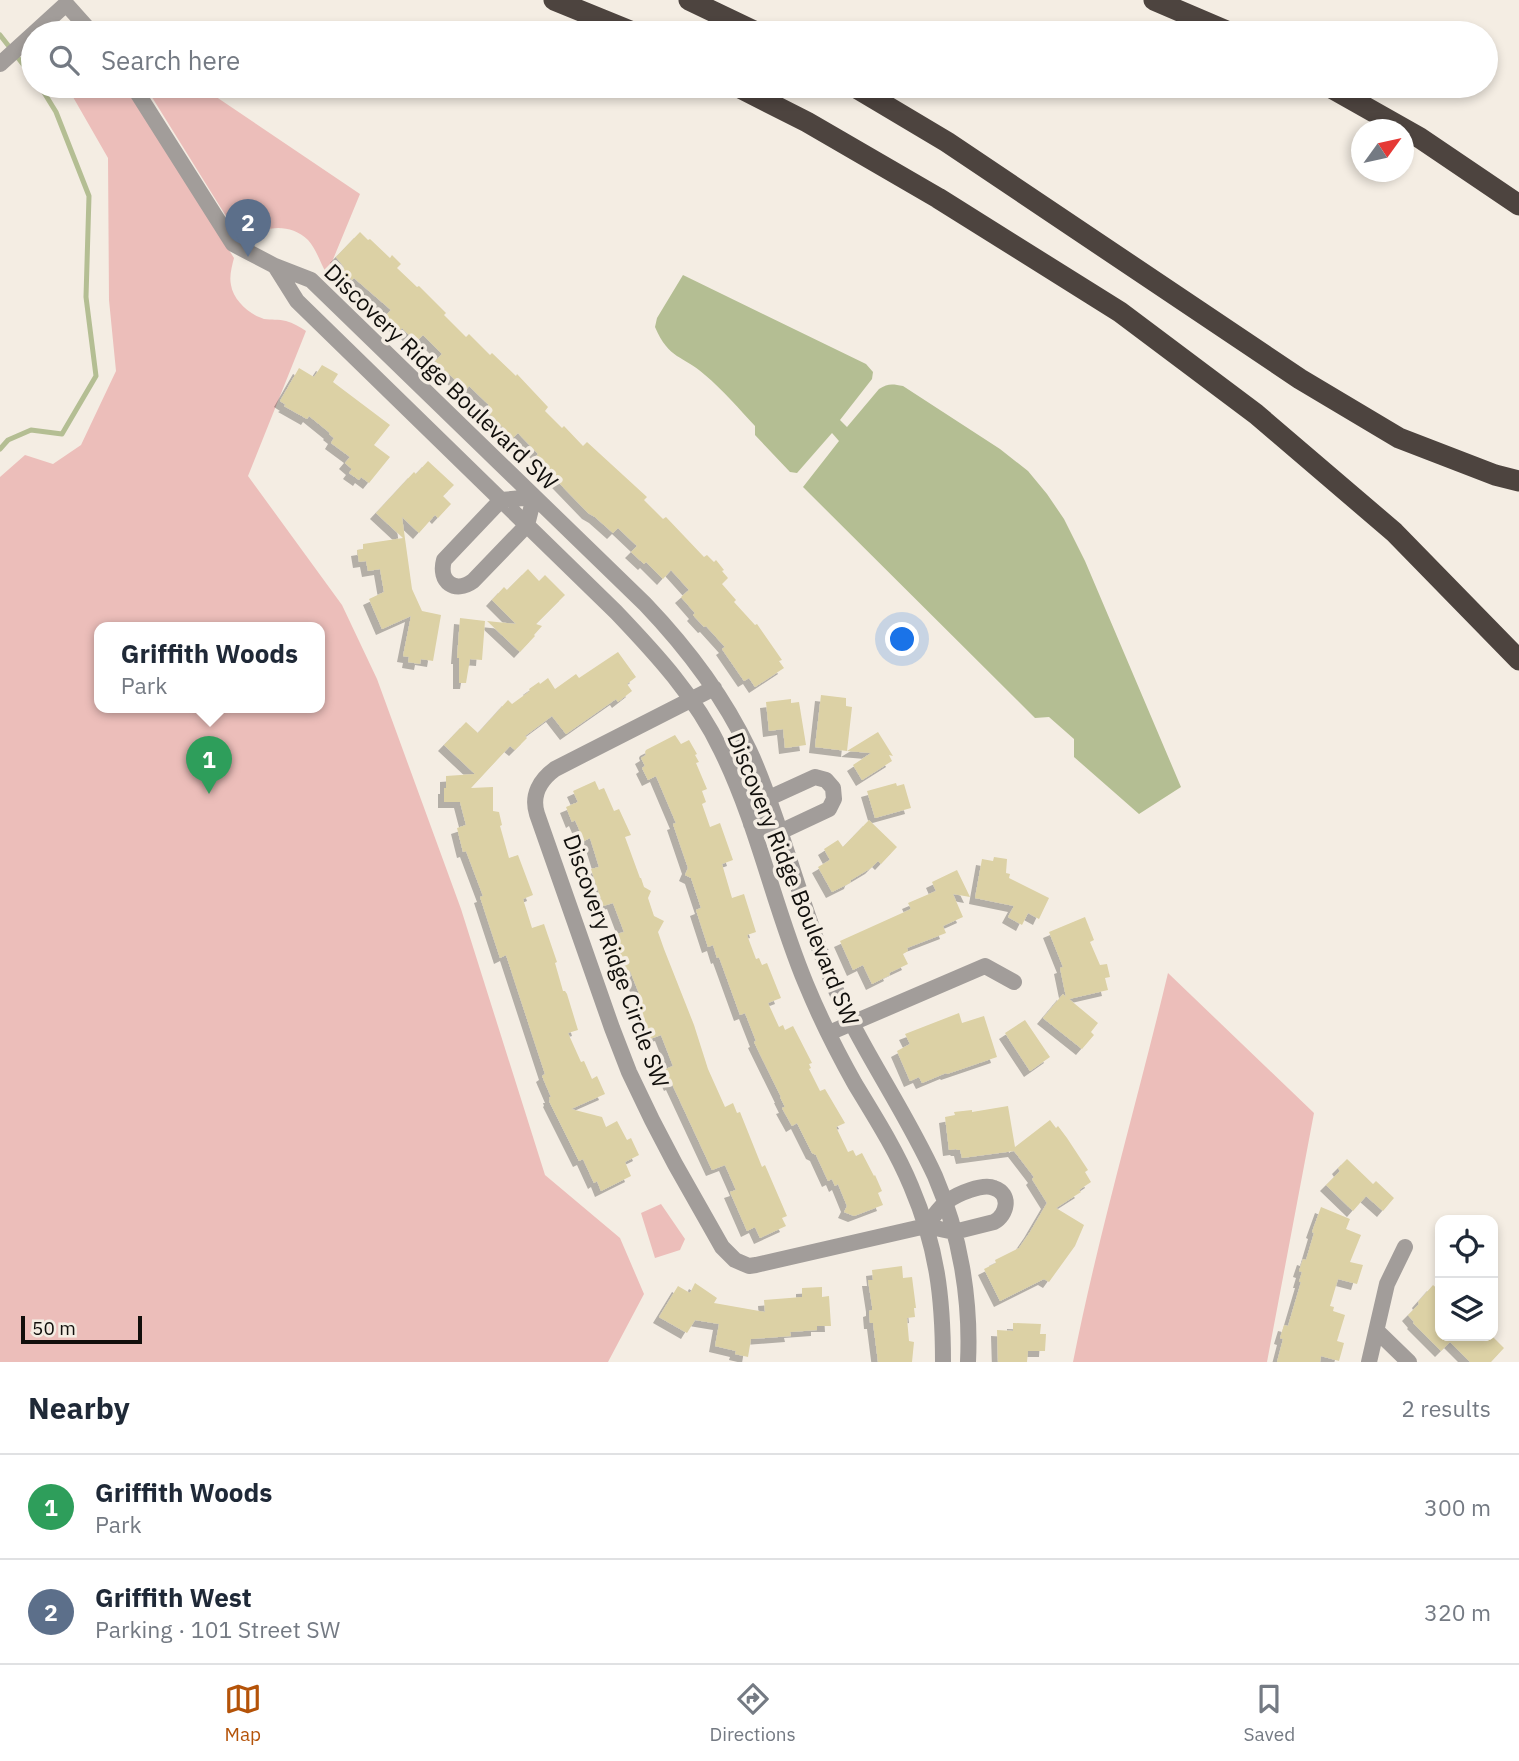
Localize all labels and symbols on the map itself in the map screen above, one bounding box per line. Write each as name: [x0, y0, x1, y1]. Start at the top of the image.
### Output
north arrow: [1351, 119, 1414, 182]
pin: 2: [225, 199, 271, 257]
street label: Discovery Ridge Boulevard SW: [318, 257, 565, 496]
your location: [885, 622, 919, 656]
street label: Discovery Ridge Boulevard SW: [721, 728, 867, 1030]
pin: 1: [186, 736, 232, 794]
street label: Discovery Ridge Circle SW: [557, 830, 677, 1092]
scale bar: [21, 1313, 142, 1345]

